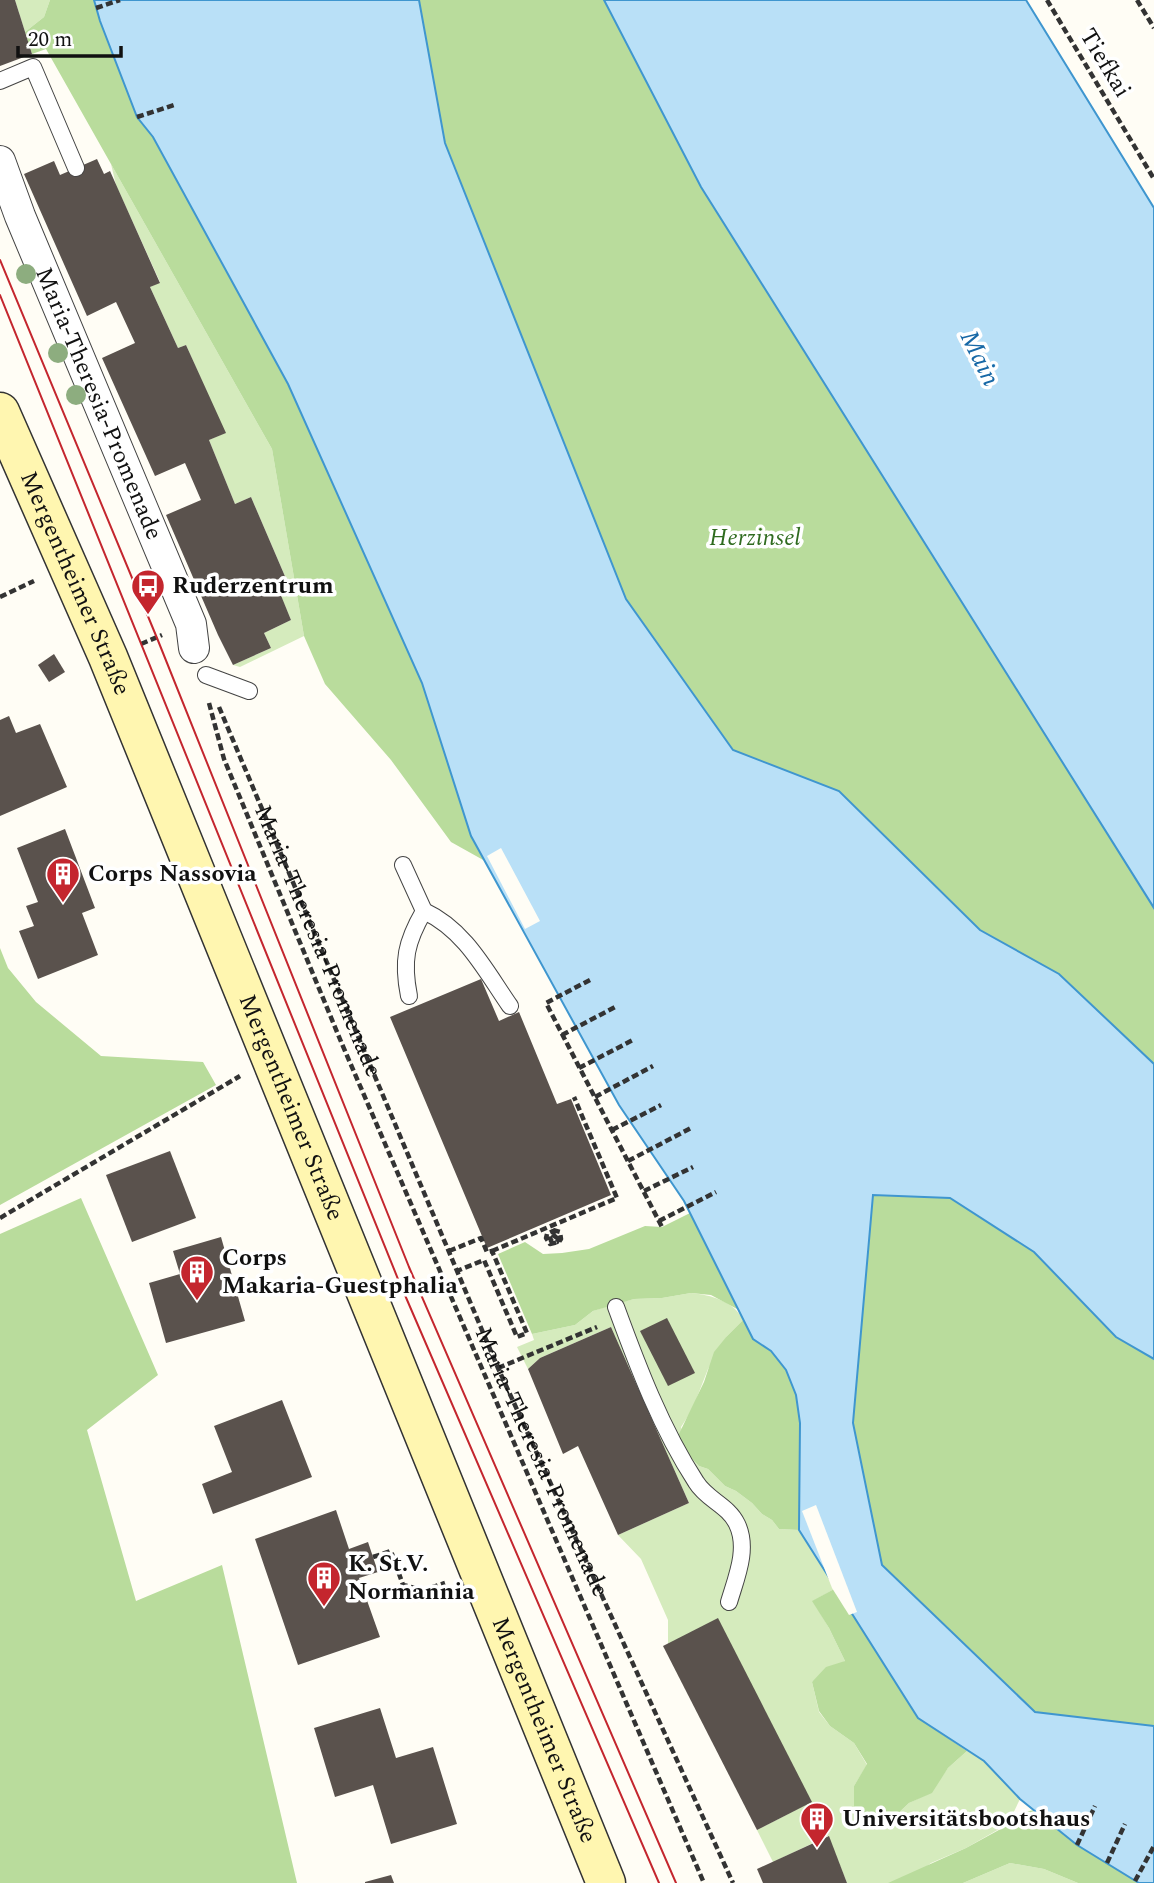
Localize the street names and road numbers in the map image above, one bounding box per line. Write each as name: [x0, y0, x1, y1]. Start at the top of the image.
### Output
street label: Tiefkai: [1070, 21, 1140, 105]
street label: Maria-Theresia-Promenade: [25, 262, 172, 546]
street label: Mergentheimer Straße: [10, 465, 140, 701]
street label: Maria-Theresia-Promenade: [244, 799, 391, 1083]
street label: Mergentheimer Straße: [229, 989, 353, 1226]
street label: Maria-Theresia-Promenade: [465, 1322, 618, 1603]
street label: Mergentheimer Straße: [482, 1611, 606, 1849]

